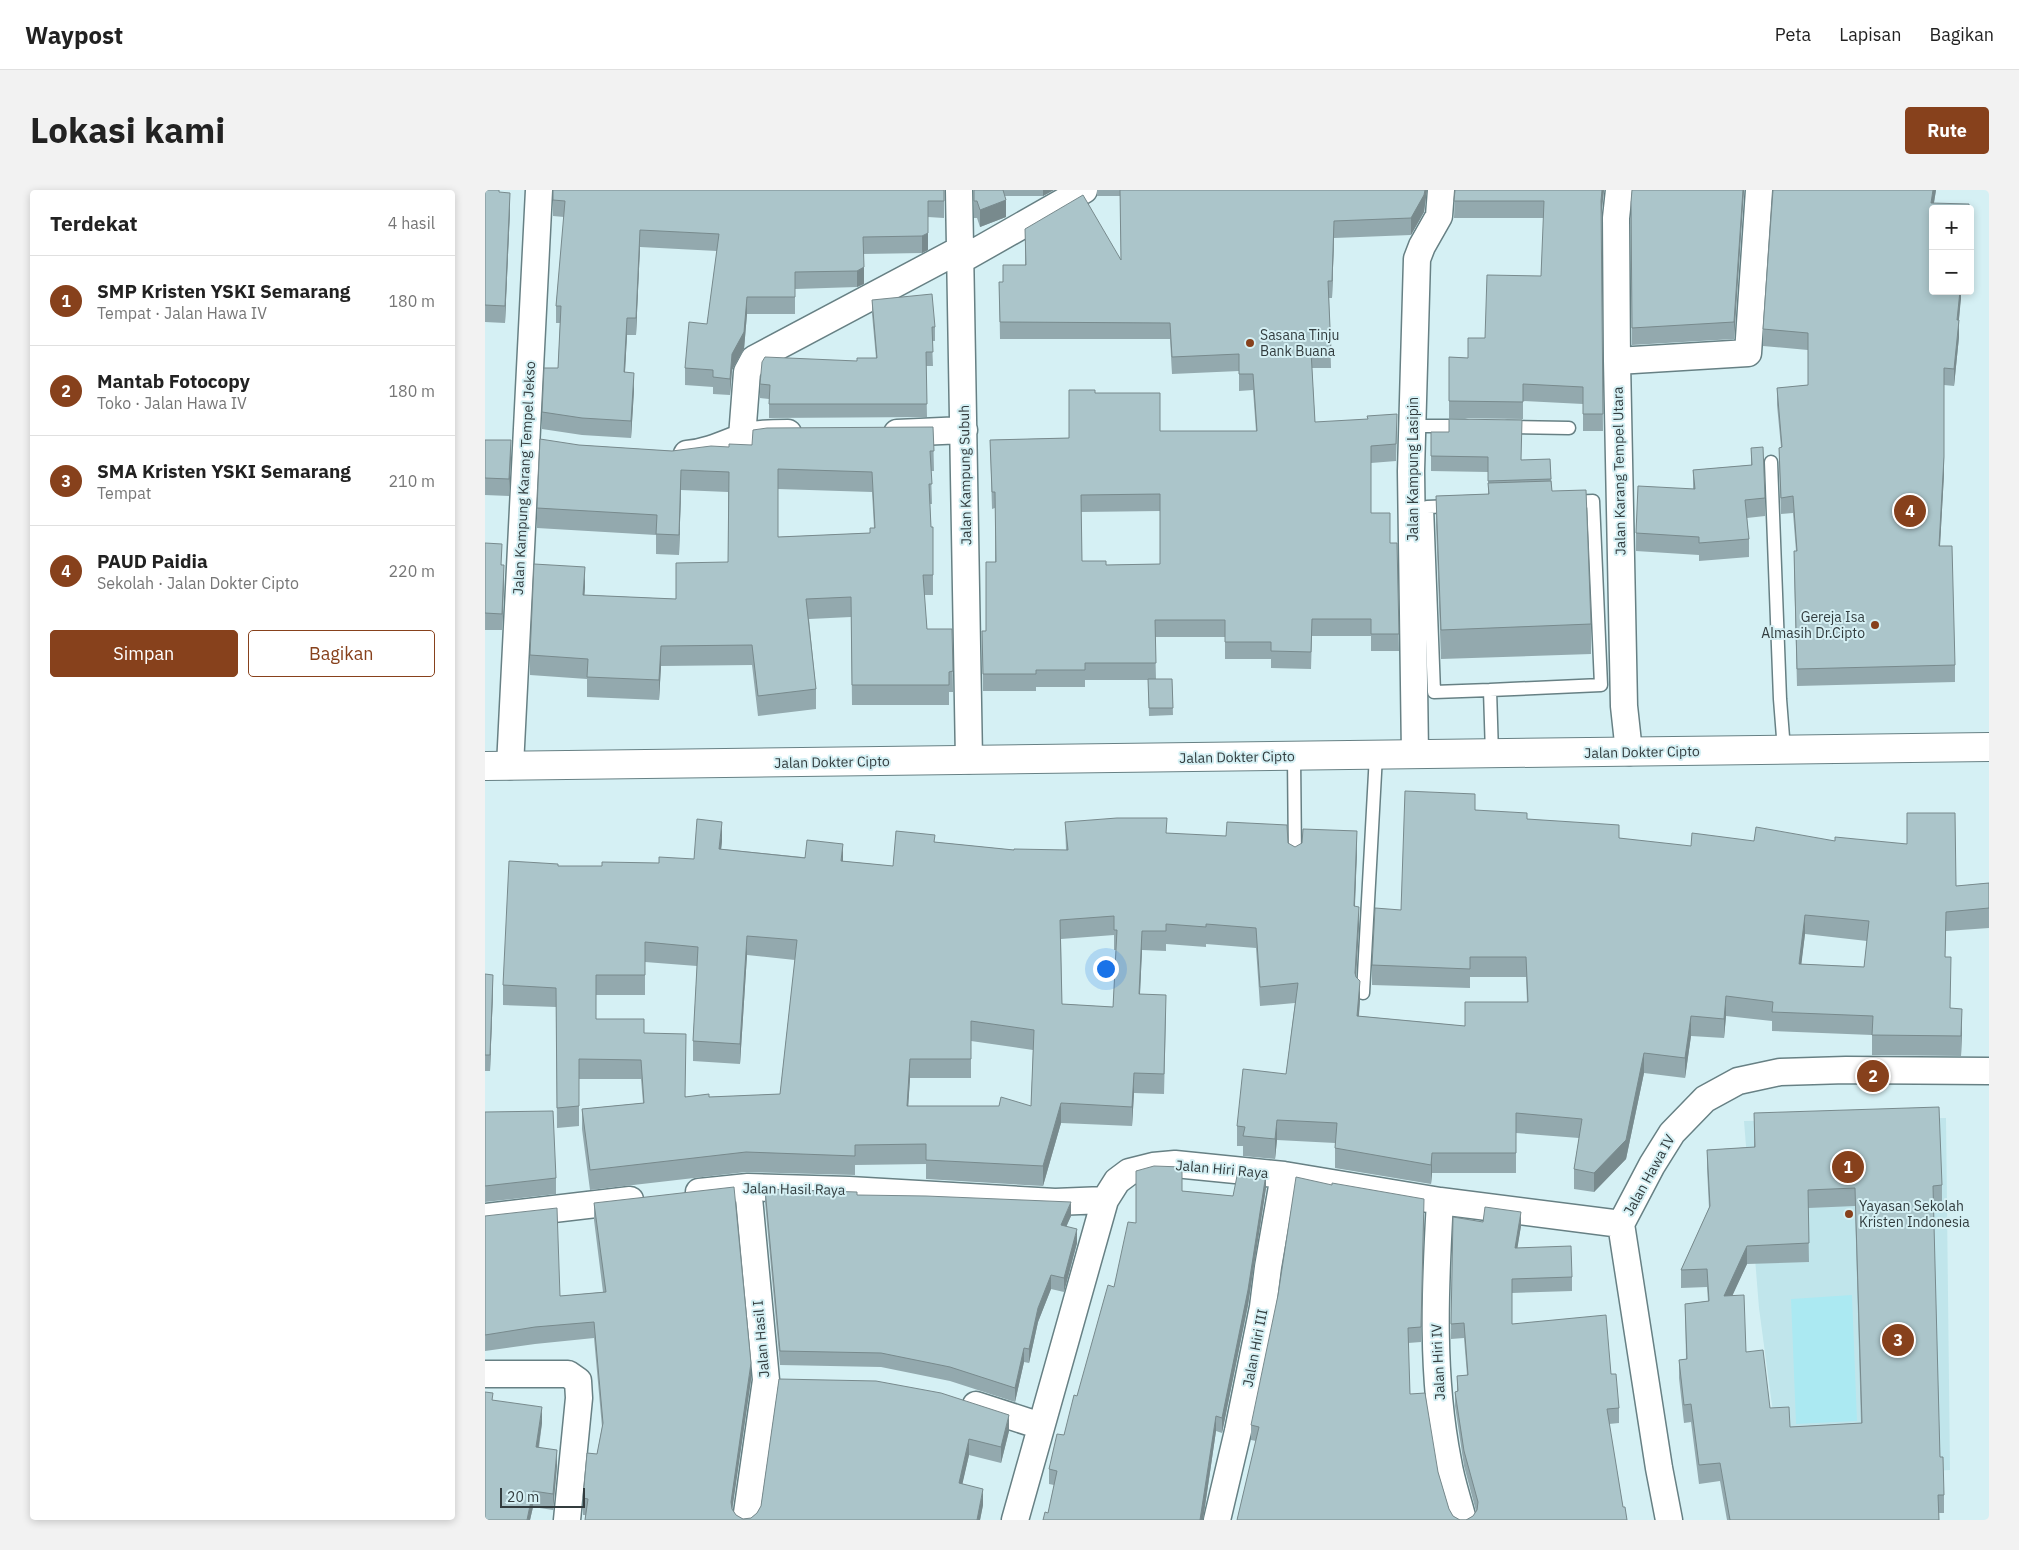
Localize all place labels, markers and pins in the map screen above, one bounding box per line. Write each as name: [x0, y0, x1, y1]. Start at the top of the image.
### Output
place label: Sasana Tinju Bank Buana: [1260, 326, 1340, 360]
marker: Sasana Tinju Bank Buana: [1244, 337, 1256, 349]
pin: 4: [1894, 492, 1926, 530]
place label: Gereja Isa Almasih Dr.Cipto: [1761, 608, 1866, 642]
marker: Gereja Isa Almasih Dr.Cipto: [1869, 619, 1881, 631]
pin: 2: [1857, 1057, 1889, 1095]
pin: 1: [1832, 1148, 1864, 1186]
place label: Yayasan Sekolah Kristen Indonesia: [1859, 1197, 1970, 1231]
marker: Yayasan Sekolah Kristen Indonesia: [1843, 1208, 1855, 1220]
pin: 3: [1882, 1321, 1914, 1359]

